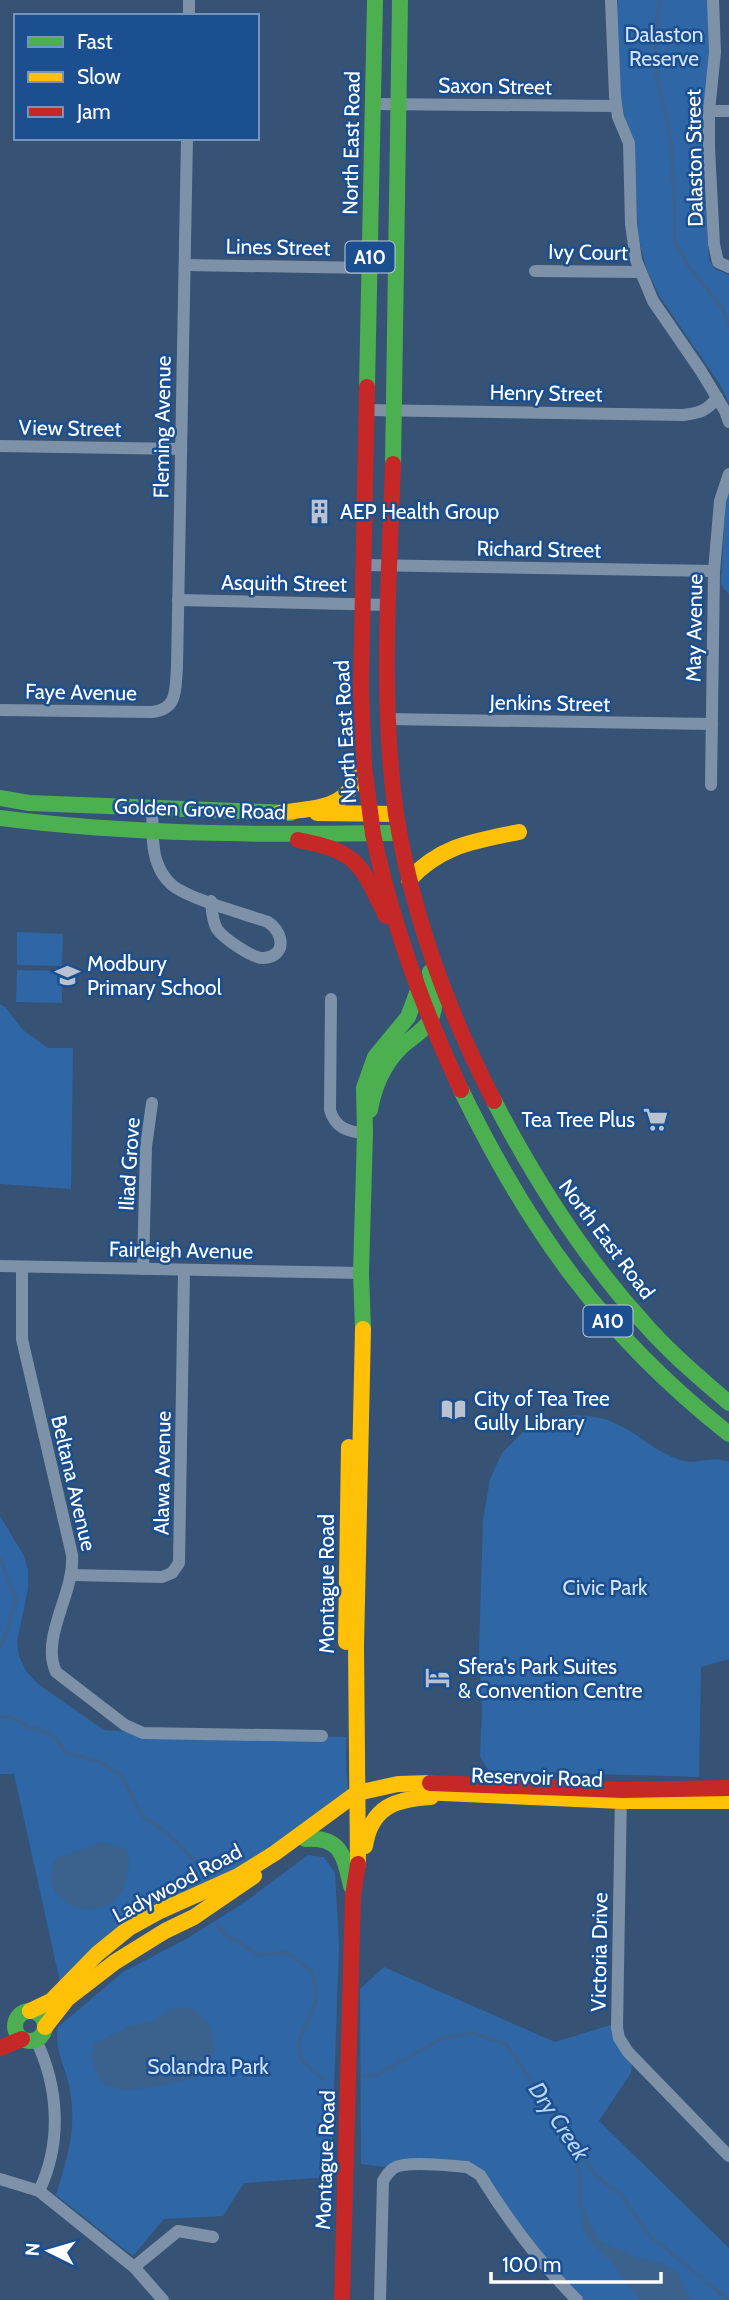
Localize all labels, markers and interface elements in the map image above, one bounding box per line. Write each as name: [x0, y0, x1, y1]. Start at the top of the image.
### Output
legend: [14, 14, 259, 140]
park label: Dalaston Reserve: [624, 22, 704, 71]
text: Fast: [77, 29, 113, 54]
text: Slow: [77, 64, 121, 89]
street label: North East Road: [337, 71, 365, 215]
street label: Saxon Street: [438, 73, 552, 99]
street label: Dalaston Street: [680, 89, 708, 227]
text: Jam: [76, 99, 111, 124]
street label: Lines Street: [225, 234, 331, 260]
street label: Ivy Court: [548, 239, 628, 265]
road number: A10: [346, 242, 394, 272]
street label: Fleming Avenue: [148, 355, 176, 499]
street label: Henry Street: [489, 380, 603, 406]
street label: View Street: [18, 415, 122, 441]
building icon: AEP Health Group: [306, 497, 334, 525]
place label: AEP Health Group: [340, 499, 499, 524]
street label: Richard Street: [476, 535, 602, 563]
street label: Asquith Street: [221, 569, 347, 597]
street label: May Avenue: [681, 573, 707, 682]
street label: North East Road: [329, 660, 361, 804]
street label: Faye Avenue: [25, 679, 137, 705]
street label: Jenkins Street: [489, 689, 610, 717]
street label: Golden Grove Road: [114, 794, 286, 824]
place label: Modbury Primary School: [87, 951, 222, 1000]
school or university icon: Modbury Primary School: [53, 961, 81, 989]
supermarket icon: Tea Tree Plus: [641, 1105, 669, 1133]
place label: Tea Tree Plus: [521, 1107, 635, 1132]
street label: Iliad Grove: [113, 1116, 145, 1212]
street label: North East Road: [554, 1174, 660, 1304]
street label: Fairleigh Avenue: [109, 1236, 254, 1264]
road number: A10: [584, 1306, 632, 1336]
place label: City of Tea Tree Gully Library: [474, 1386, 610, 1435]
library icon: City of Tea Tree Gully Library: [440, 1396, 468, 1424]
street label: Alawa Avenue: [148, 1411, 176, 1535]
street label: Beltana Avenue: [46, 1413, 102, 1553]
street label: Montague Road: [314, 1514, 339, 1654]
park label: Civic Park: [563, 1575, 648, 1600]
place label: Sfera's Park Suites & Convention Centre: [458, 1654, 643, 1703]
hotel icon: Sfera's Park Suites & Convention Centre: [424, 1664, 452, 1692]
street label: Reservoir Road: [471, 1762, 603, 1792]
street label: Ladywood Road: [108, 1838, 246, 1928]
street label: Victoria Drive: [585, 1892, 613, 2012]
park label: Solandra Park: [147, 2054, 269, 2079]
water label: Dry Creek: [523, 2077, 596, 2166]
street label: Montague Road: [310, 2090, 340, 2230]
north arrow: [14, 2216, 84, 2286]
scale bar: [491, 2240, 661, 2284]
text: N: [21, 2242, 45, 2257]
text: 100 m: [502, 2252, 561, 2277]

